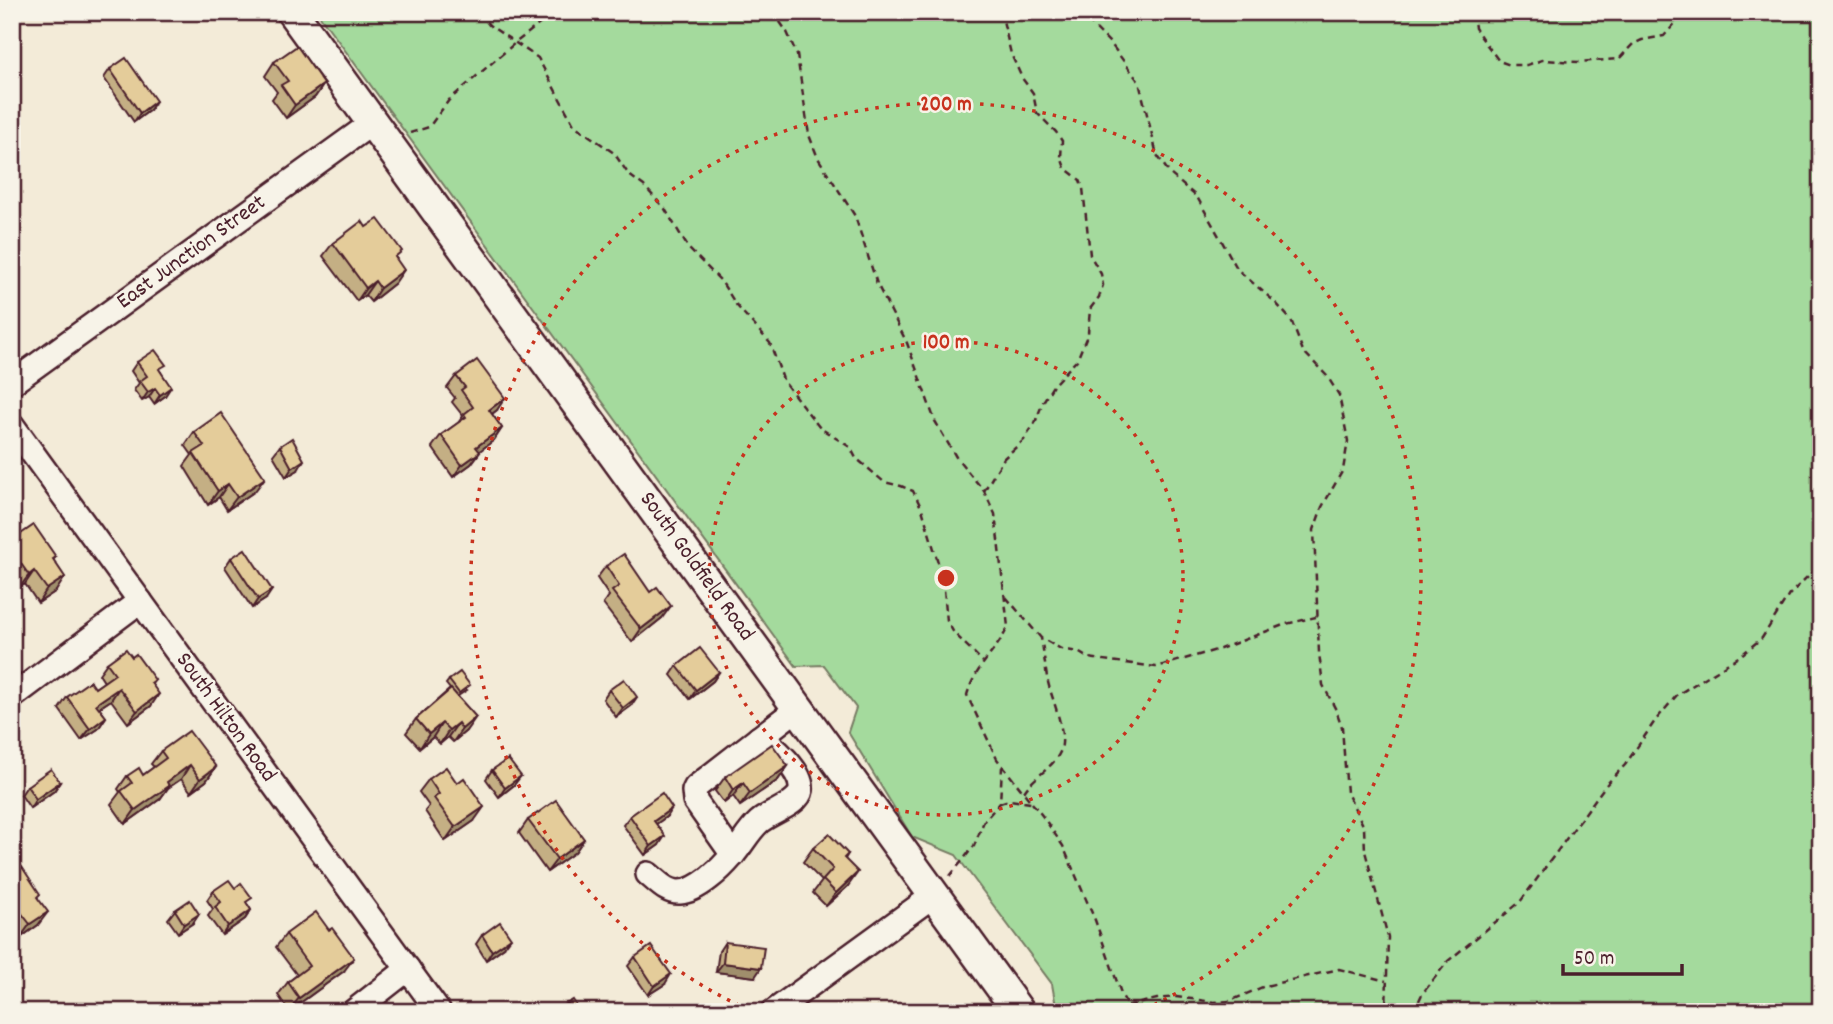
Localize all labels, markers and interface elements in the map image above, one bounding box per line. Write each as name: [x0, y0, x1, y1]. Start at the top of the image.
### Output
text: 200 m: [920, 91, 972, 121]
street label: East Junction Street: [110, 187, 274, 319]
text: 100 m: [923, 329, 969, 359]
street label: South Goldfield Road: [630, 485, 762, 649]
centre of rings: [934, 566, 958, 590]
street label: South Hilton Road: [166, 646, 284, 790]
scale bar: [1563, 933, 1682, 977]
text: 50 m: [1574, 945, 1614, 975]

